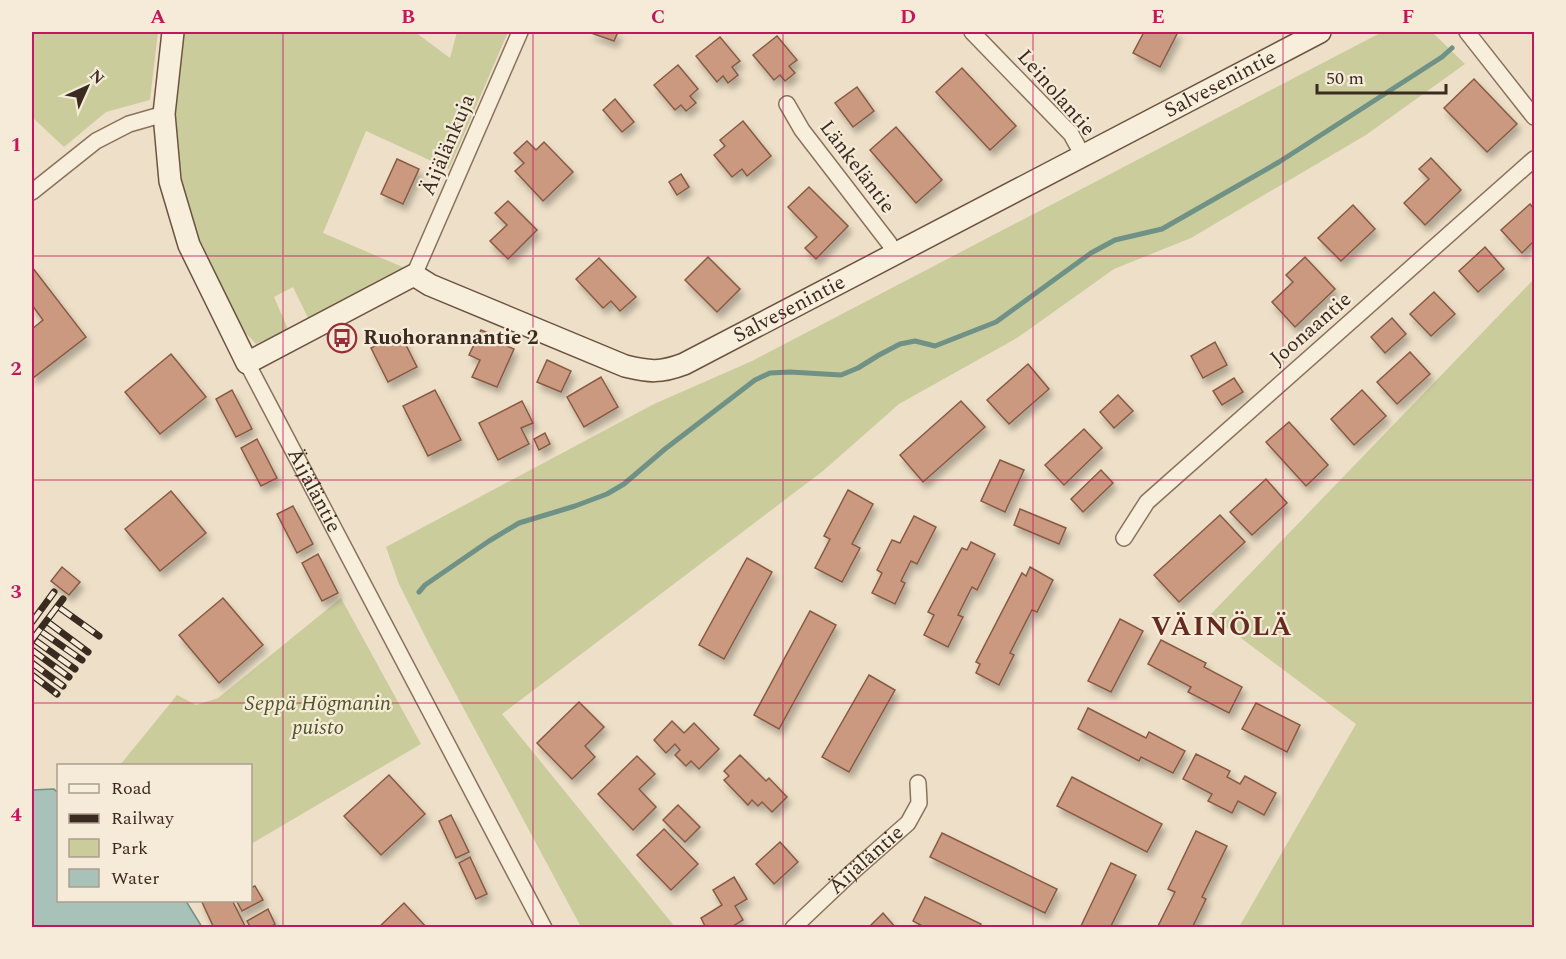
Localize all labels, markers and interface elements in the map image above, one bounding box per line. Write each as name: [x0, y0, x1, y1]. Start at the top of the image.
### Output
text: A: [150, 2, 166, 32]
text: B: [401, 2, 415, 32]
text: C: [651, 2, 665, 32]
text: D: [900, 2, 916, 32]
text: E: [1151, 2, 1165, 32]
text: F: [1402, 2, 1414, 32]
street label: Leinolantie: [1009, 42, 1103, 144]
street label: Salvesenintie: [1158, 42, 1282, 127]
north arrow: [57, 57, 117, 117]
scale bar: [1317, 57, 1446, 95]
text: N: [84, 64, 110, 90]
text: 50 m: [1326, 65, 1364, 92]
street label: Äijälänkuja: [412, 88, 484, 201]
street label: Länkeläntie: [811, 113, 903, 221]
text: 1: [10, 130, 22, 160]
street label: Salvesenintie: [728, 266, 851, 352]
street label: Joonaantie: [1263, 284, 1359, 374]
bus stop icon: Ruohorannantie 2: [326, 322, 358, 354]
place label: Ruohorannantie 2: [363, 322, 539, 354]
text: 2: [10, 354, 22, 384]
street label: Äijäläntie: [278, 442, 350, 539]
text: 3: [10, 577, 22, 607]
district label: VÄINÖLÄ: [1151, 606, 1293, 648]
park label: Seppä Högmanin puisto: [245, 688, 391, 744]
legend: [57, 764, 252, 902]
text: Road: [111, 775, 152, 802]
text: 4: [10, 800, 22, 830]
text: Railway: [111, 805, 175, 832]
street label: Äijäläntie: [821, 817, 911, 902]
text: Park: [111, 835, 148, 862]
text: Water: [111, 865, 159, 892]

